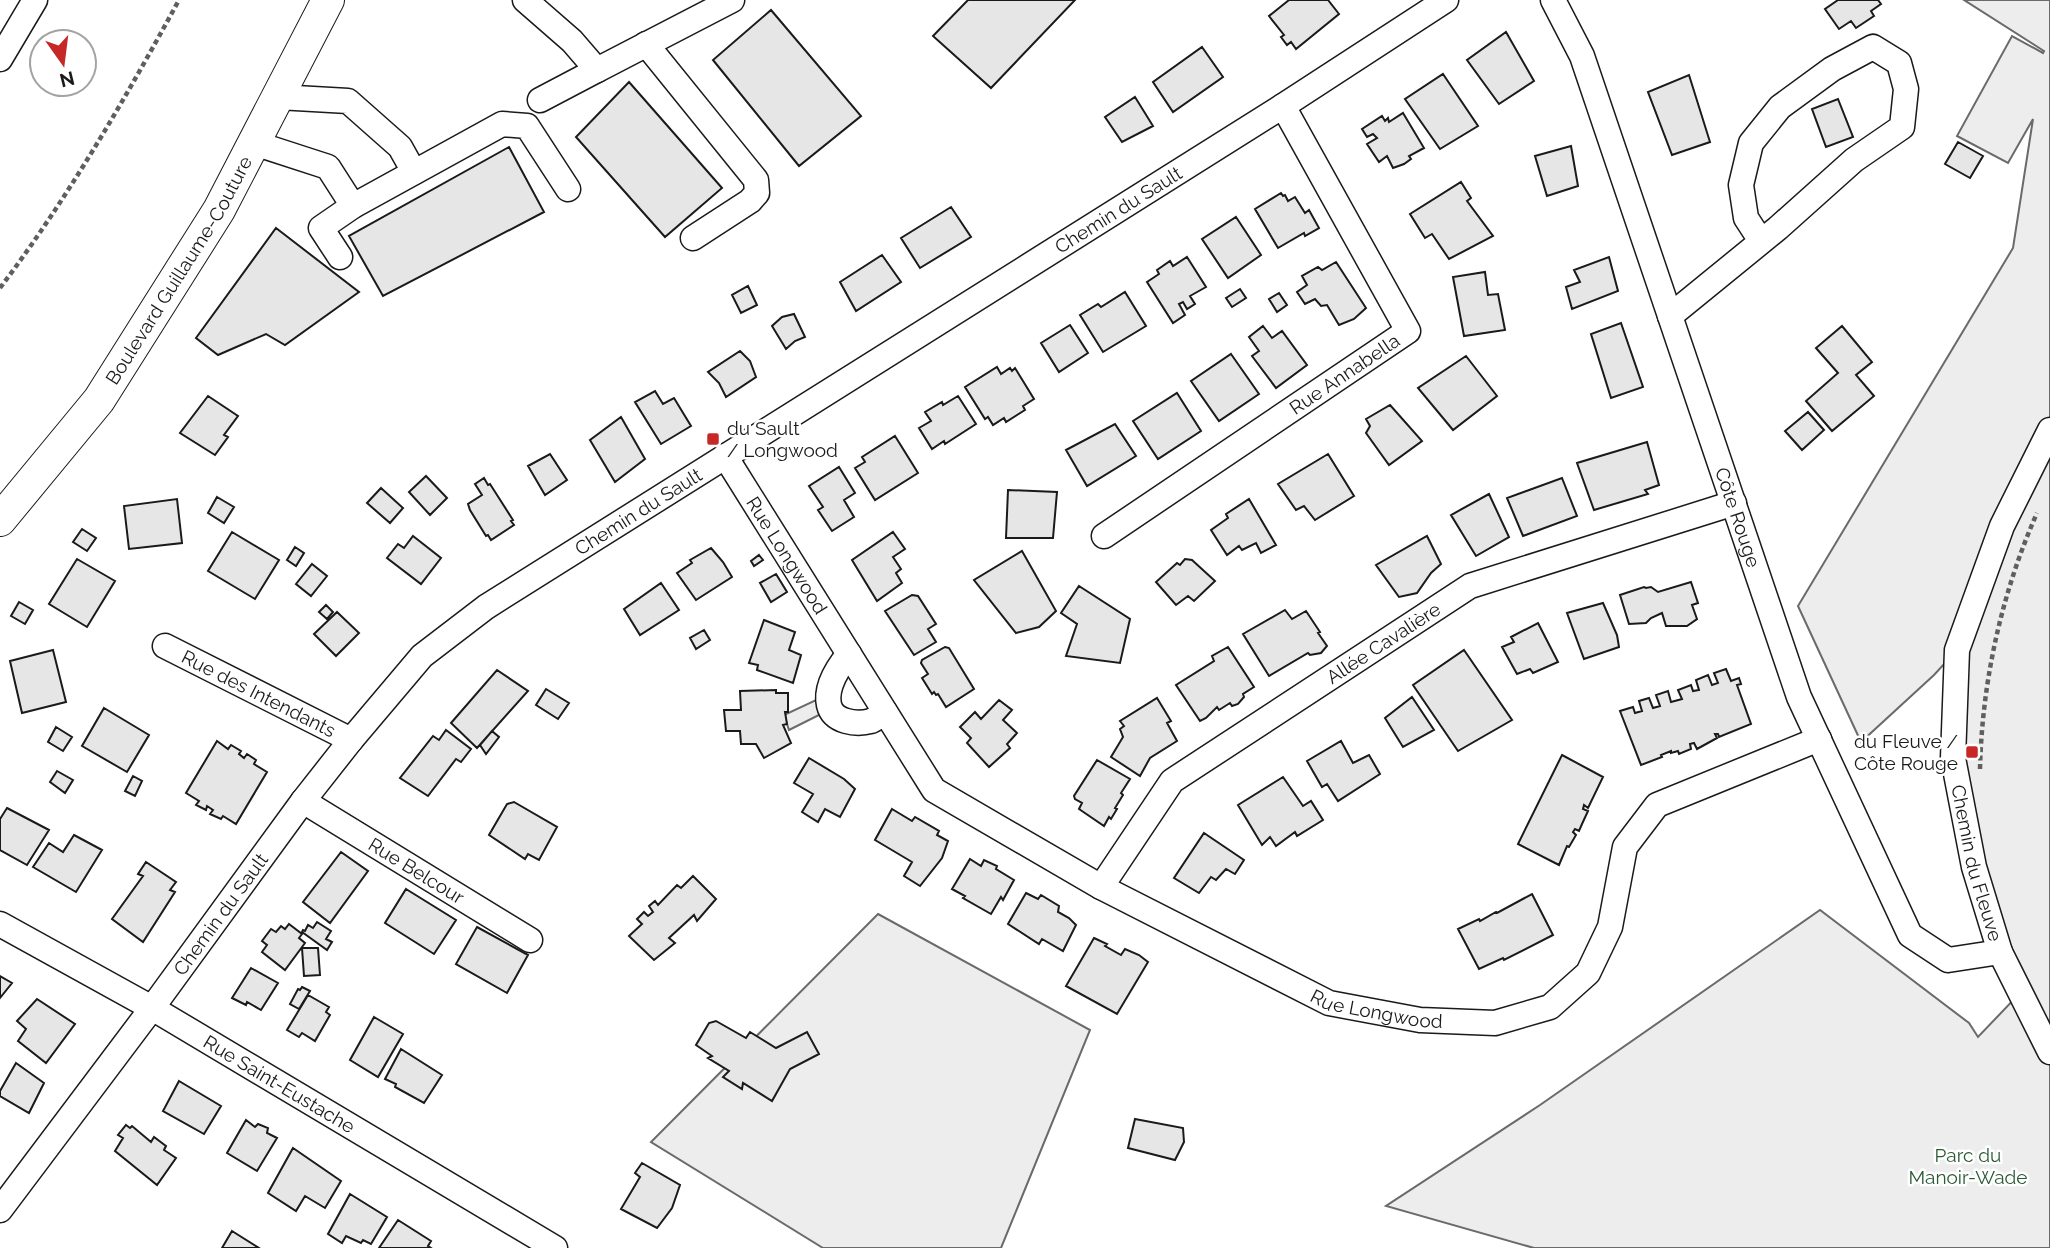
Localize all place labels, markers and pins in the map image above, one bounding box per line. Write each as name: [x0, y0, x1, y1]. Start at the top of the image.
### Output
place label: du Sault / Longwood: [727, 417, 838, 461]
marker: du Sault / Longwood: [705, 431, 721, 447]
place label: du Fleuve / Côte Rouge: [1854, 730, 1958, 774]
marker: du Fleuve / Côte Rouge: [1964, 744, 1980, 760]

